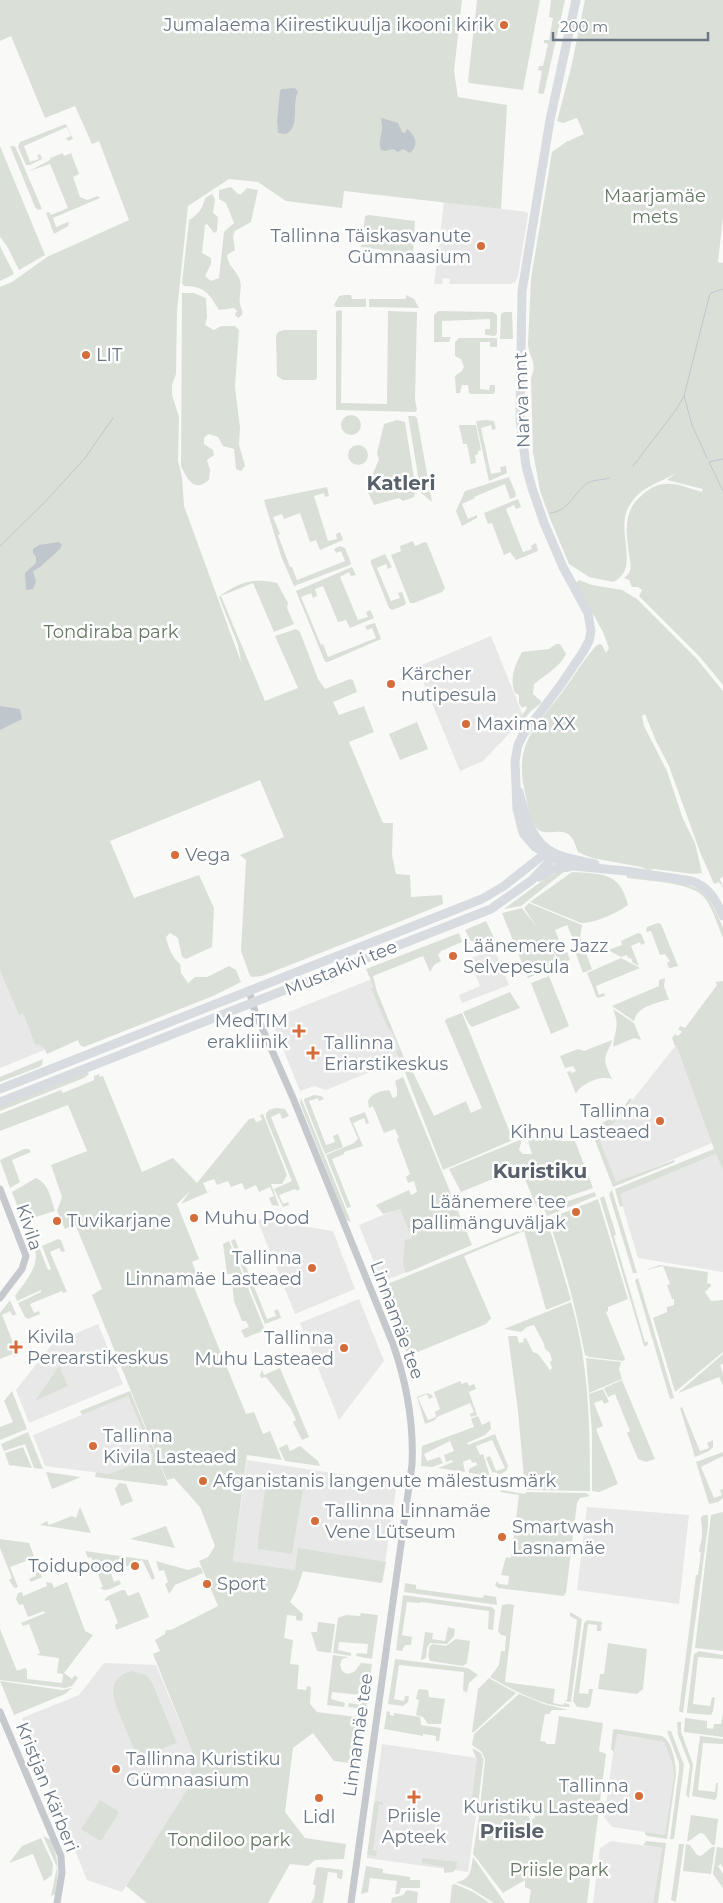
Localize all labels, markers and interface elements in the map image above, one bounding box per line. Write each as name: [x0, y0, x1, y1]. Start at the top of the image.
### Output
scale bar: [553, 10, 708, 42]
place label: Jumalaema Kiirestikuulja ikooni kirik: [162, 14, 494, 36]
text: 200 m: [560, 17, 608, 36]
marker: Jumalaema Kiirestikuulja ikooni kirik: [498, 19, 510, 31]
park label: Maarjamäe mets: [604, 185, 706, 228]
place label: Tallinna Täiskasvanute Gümnaasium: [270, 225, 471, 268]
marker: Tallinna Täiskasvanute Gümnaasium: [475, 240, 487, 252]
place label: LIT: [96, 344, 123, 366]
marker: LIT: [80, 349, 92, 361]
street label: Narva mnt: [509, 352, 535, 448]
district label: Katleri: [367, 471, 435, 495]
park label: Tondiraba park: [43, 621, 179, 643]
place label: Kärcher nutipesula: [401, 663, 497, 706]
marker: Kärcher nutipesula: [385, 678, 397, 690]
place label: Maxima XX: [476, 713, 576, 735]
marker: Maxima XX: [460, 718, 472, 730]
place label: Vega: [185, 844, 230, 866]
marker: Vega: [169, 849, 181, 861]
street label: Mustakivi tee: [282, 935, 401, 1001]
place label: Läänemere Jazz Selvepesula: [463, 935, 608, 978]
marker: Läänemere Jazz Selvepesula: [447, 950, 459, 962]
place label: MedTIM erakliinik: [207, 1010, 288, 1053]
marker: MedTIM erakliinik: [292, 1024, 306, 1038]
place label: Tallinna Eriarstikeskus: [324, 1032, 448, 1075]
marker: Tallinna Eriarstikeskus: [306, 1046, 320, 1060]
place label: Tallinna Kihnu Lasteaed: [510, 1100, 650, 1143]
marker: Tallinna Kihnu Lasteaed: [654, 1115, 666, 1127]
district label: Kuristiku: [493, 1159, 587, 1183]
place label: Läänemere tee pallimänguväljak: [411, 1191, 566, 1234]
street label: Kivila: [11, 1201, 47, 1253]
marker: Läänemere tee pallimänguväljak: [570, 1206, 582, 1218]
place label: Muhu Pood: [204, 1207, 310, 1229]
place label: Tuvikarjane: [67, 1210, 171, 1232]
marker: Muhu Pood: [188, 1212, 200, 1224]
marker: Tuvikarjane: [51, 1215, 63, 1227]
place label: Tallinna Linnamäe Lasteaed: [125, 1247, 302, 1290]
street label: Linnamäe tee: [365, 1258, 429, 1382]
marker: Tallinna Linnamäe Lasteaed: [306, 1262, 318, 1274]
place label: Kivila Perearstikeskus: [27, 1326, 169, 1369]
place label: Tallinna Muhu Lasteaed: [194, 1327, 334, 1370]
marker: Kivila Perearstikeskus: [9, 1340, 23, 1354]
marker: Tallinna Muhu Lasteaed: [338, 1342, 350, 1354]
place label: Tallinna Kivila Lasteaed: [103, 1425, 237, 1468]
marker: Tallinna Kivila Lasteaed: [87, 1440, 99, 1452]
place label: Afganistanis langenute mälestusmärk: [213, 1470, 557, 1492]
marker: Afganistanis langenute mälestusmärk: [197, 1475, 209, 1487]
place label: Tallinna Linnamäe Vene Lütseum: [325, 1500, 491, 1543]
marker: Tallinna Linnamäe Vene Lütseum: [309, 1515, 321, 1527]
place label: Smartwash Lasnamäe: [512, 1516, 614, 1559]
marker: Smartwash Lasnamäe: [496, 1531, 508, 1543]
place label: Toidupood: [28, 1555, 125, 1577]
marker: Toidupood: [129, 1560, 141, 1572]
place label: Sport: [217, 1573, 266, 1595]
marker: Sport: [201, 1578, 213, 1590]
street label: Linnamäe tee: [338, 1672, 378, 1798]
street label: Kristjan Kärberi: [11, 1719, 83, 1855]
place label: Tallinna Kuristiku Gümnaasium: [126, 1748, 281, 1791]
marker: Tallinna Kuristiku Gümnaasium: [110, 1763, 122, 1775]
place label: Tallinna Kuristiku Lasteaed: [463, 1775, 629, 1818]
marker: Tallinna Kuristiku Lasteaed: [633, 1790, 645, 1802]
marker: Priisle Apteek: [408, 1791, 420, 1803]
marker: Lidl: [313, 1792, 325, 1804]
place label: Priisle Apteek: [382, 1805, 447, 1848]
place label: Lidl: [303, 1806, 335, 1828]
district label: Priisle: [480, 1819, 544, 1843]
park label: Tondiloo park: [168, 1829, 291, 1851]
park label: Priisle park: [509, 1859, 609, 1881]

